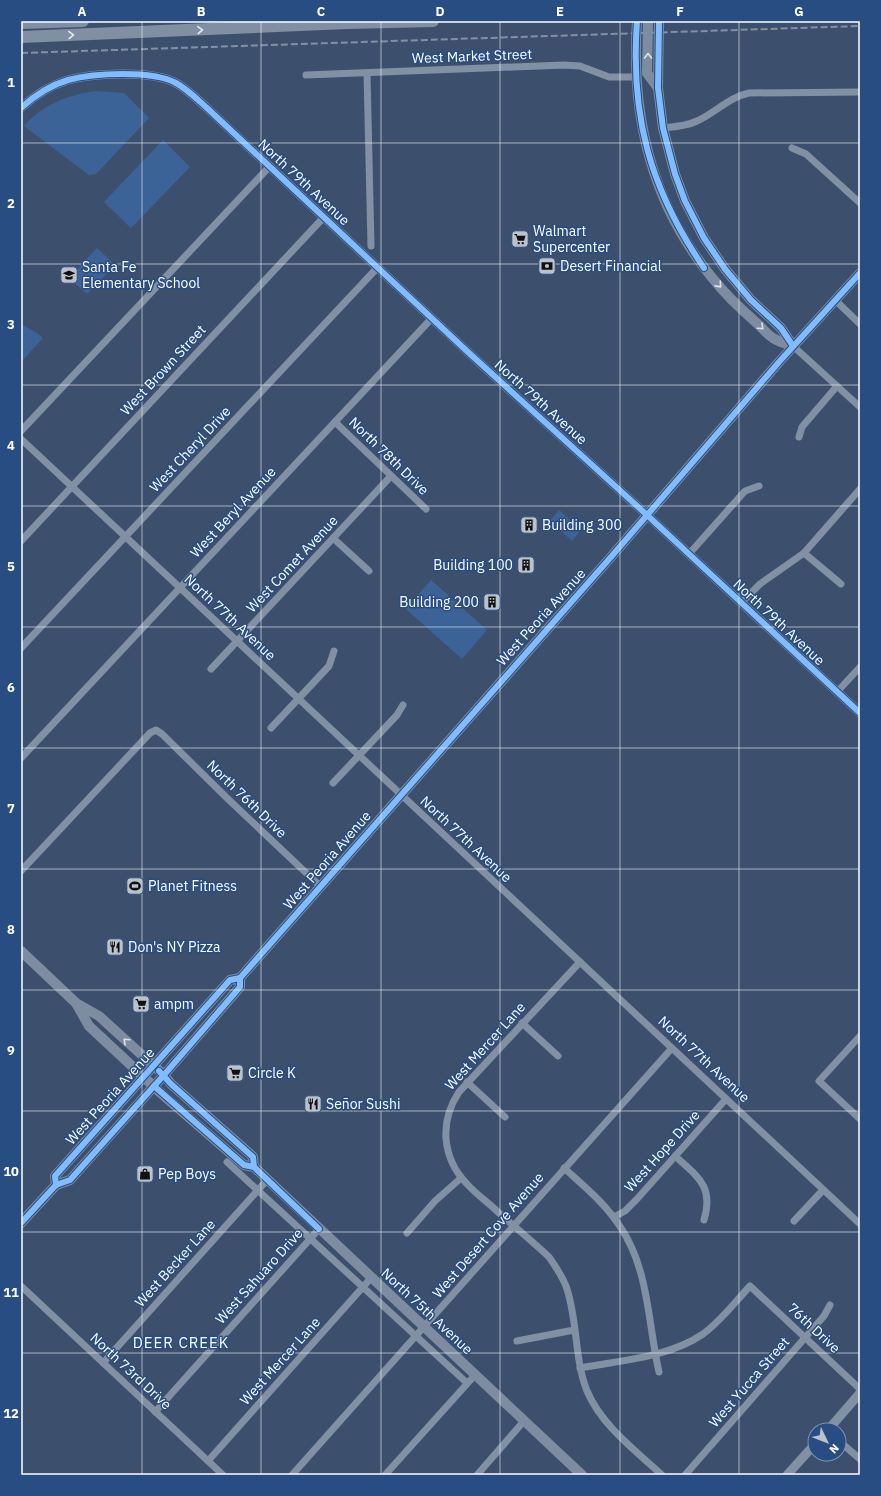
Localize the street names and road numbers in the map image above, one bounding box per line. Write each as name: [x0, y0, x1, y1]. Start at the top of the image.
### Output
street label: West Market Street: [412, 45, 533, 67]
street label: North 79th Avenue: [254, 135, 354, 229]
street label: West Brown Street: [116, 321, 210, 419]
street label: North 79th Avenue: [491, 356, 591, 449]
street label: West Cheryl Drive: [146, 402, 235, 496]
street label: North 78th Drive: [345, 413, 433, 499]
street label: West Beryl Avenue: [186, 463, 280, 561]
street label: West Comet Avenue: [242, 511, 342, 616]
street label: West Peoria Avenue: [493, 564, 590, 669]
street label: North 77th Avenue: [180, 570, 280, 664]
street label: North 79th Avenue: [729, 575, 829, 669]
street label: North 76th Drive: [203, 756, 291, 842]
street label: North 77th Avenue: [416, 792, 516, 886]
street label: West Peoria Avenue: [279, 807, 375, 913]
street label: West Mercer Lane: [441, 998, 529, 1094]
street label: North 77th Avenue: [654, 1012, 754, 1106]
street label: West Peoria Avenue: [62, 1043, 159, 1148]
street label: West Hope Drive: [620, 1106, 704, 1196]
street label: West Desert Cove Avenue: [428, 1168, 548, 1302]
street label: West Becker Lane: [131, 1215, 219, 1311]
street label: West Sahuaro Drive: [211, 1224, 307, 1328]
street label: North 75th Avenue: [377, 1264, 477, 1358]
street label: 76th Drive: [784, 1299, 844, 1357]
street label: West Mercer Lane: [236, 1313, 324, 1409]
street label: North 73rd Drive: [87, 1329, 176, 1414]
street label: West Yucca Street: [705, 1333, 793, 1431]

